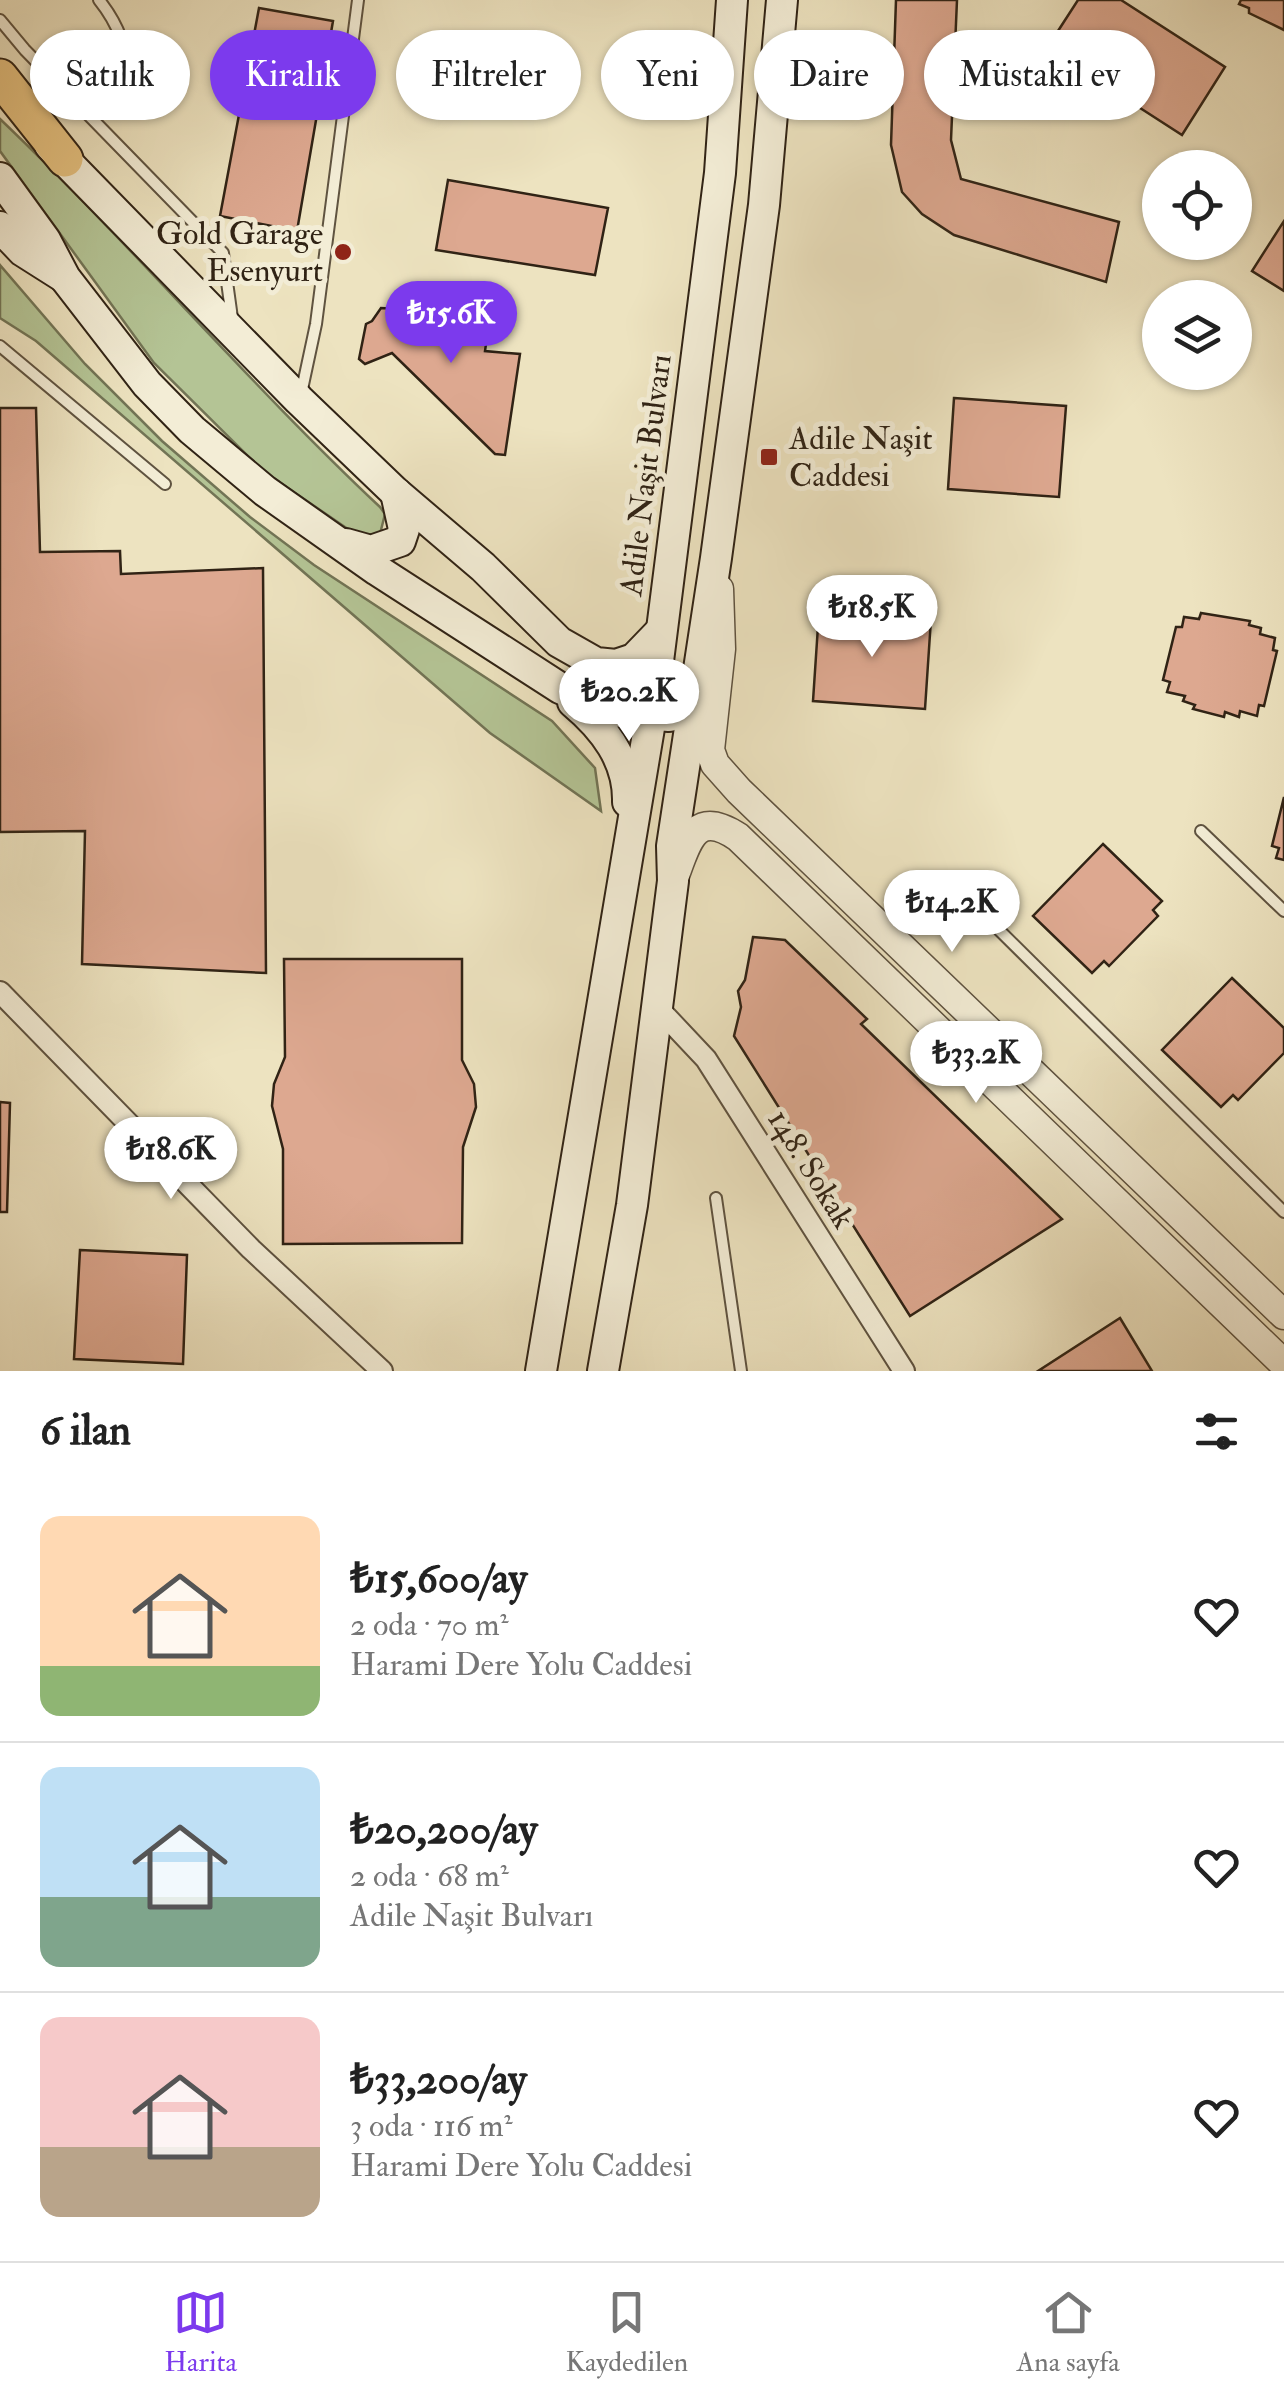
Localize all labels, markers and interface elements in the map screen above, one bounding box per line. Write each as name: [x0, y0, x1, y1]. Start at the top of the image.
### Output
chip: Satılık: [30, 30, 190, 120]
chip: Kiralık: [210, 30, 376, 120]
chip: Filtreler: [396, 30, 581, 120]
chip: Yeni: [601, 30, 734, 120]
chip: Daire: [754, 30, 904, 120]
chip: Müstakil ev: [924, 30, 1155, 120]
map controls: [1142, 150, 1252, 390]
button: locate: [1142, 150, 1252, 260]
place label: Gold Garage Esenyurt: [156, 214, 323, 291]
marker: Gold Garage Esenyurt: [332, 241, 354, 263]
button: layers: [1142, 280, 1252, 390]
pin: ₺15.6K: [370, 281, 532, 366]
text: ₺15.6K: [407, 293, 495, 333]
street label: Adile Naşit Bulvarı: [611, 352, 681, 599]
place label: Adile Naşit Caddesi: [788, 419, 933, 496]
marker: Adile Naşit Caddesi: [758, 446, 780, 468]
pin: ₺18.5K: [791, 575, 953, 660]
text: ₺18.5K: [829, 587, 915, 627]
pin: ₺20.2K: [548, 659, 710, 744]
text: ₺20.2K: [581, 671, 677, 711]
pin: ₺14.2K: [871, 870, 1033, 955]
text: ₺14.2K: [906, 882, 998, 922]
pin: ₺33.2K: [895, 1021, 1057, 1106]
text: ₺33.2K: [932, 1033, 1020, 1073]
street label: 148. Sokak: [759, 1102, 863, 1236]
pin: ₺18.6K: [90, 1117, 252, 1202]
text: ₺18.6K: [126, 1129, 216, 1169]
icon: filters: [1189, 1404, 1244, 1459]
text: 6 ilan: [40, 1405, 131, 1457]
text: ₺15,600/ay: [350, 1553, 527, 1605]
icon: home: [120, 1556, 240, 1676]
icon: heart: [1189, 1589, 1244, 1644]
text: 2 oda · 70 m²: [350, 1605, 509, 1645]
text: Harami Dere Yolu Caddesi: [350, 1645, 692, 1685]
text: ₺20,200/ay: [350, 1804, 537, 1856]
icon: home: [120, 1807, 240, 1927]
icon: heart: [1189, 1840, 1244, 1895]
text: 2 oda · 68 m²: [350, 1856, 509, 1896]
text: Adile Naşit Bulvarı: [350, 1896, 593, 1936]
text: ₺33,200/ay: [350, 2054, 527, 2106]
icon: home: [120, 2057, 240, 2177]
icon: heart: [1189, 2090, 1244, 2145]
text: 3 oda · 116 m²: [350, 2106, 512, 2146]
text: Harami Dere Yolu Caddesi: [350, 2146, 692, 2186]
tab: Harita: [164, 2285, 237, 2380]
tab: Kaydedilen: [565, 2285, 688, 2380]
tab: Ana sayfa: [1016, 2285, 1120, 2380]

